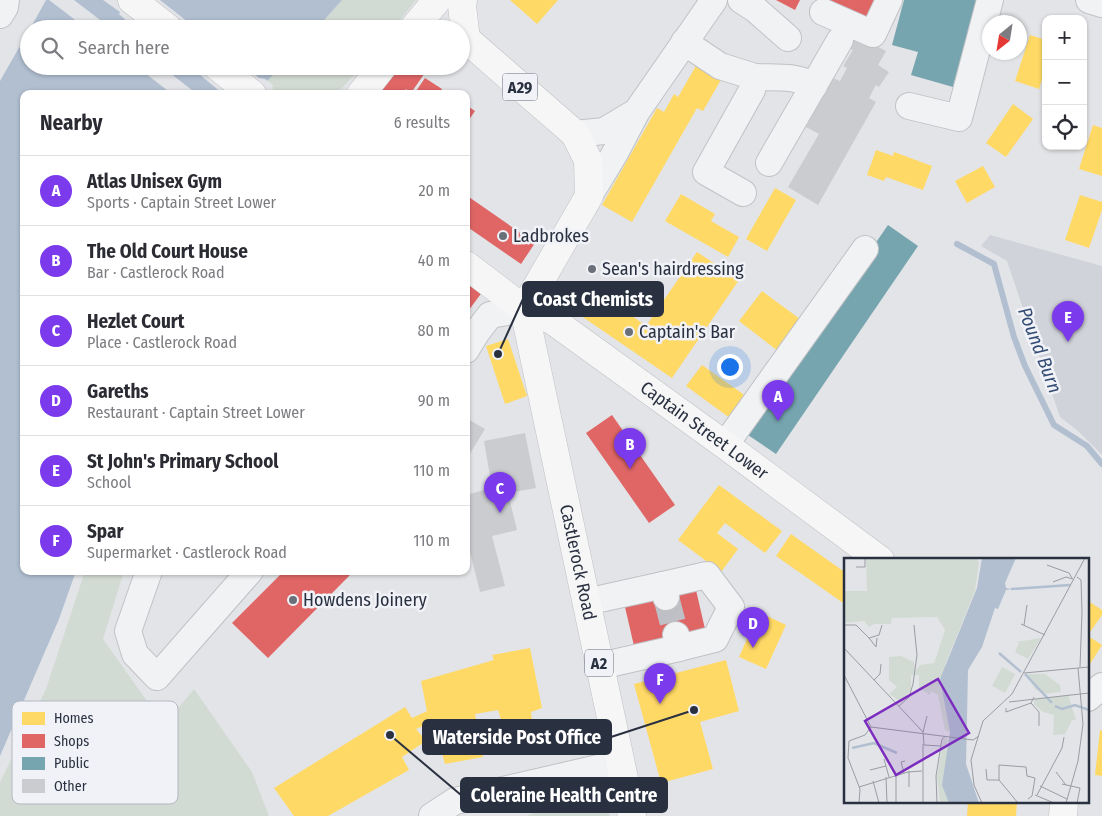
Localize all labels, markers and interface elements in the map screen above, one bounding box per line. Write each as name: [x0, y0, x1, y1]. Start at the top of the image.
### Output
north arrow: [982, 15, 1027, 60]
map controls: [1042, 15, 1087, 150]
button: +: [1042, 15, 1087, 60]
search box: [20, 20, 470, 75]
icon: search: [38, 34, 66, 62]
text: Search here: [78, 36, 170, 59]
button: −: [1042, 60, 1087, 105]
road number: A29: [502, 74, 538, 100]
button: locate: [1042, 105, 1087, 150]
text: Nearby: [40, 110, 102, 136]
text: 6 results: [394, 113, 450, 132]
text: Atlas Unisex Gym: [87, 170, 222, 193]
text: A: [52, 181, 60, 200]
text: 20 m: [419, 181, 450, 200]
text: Sports · Captain Street Lower: [87, 193, 276, 212]
place label: Ladbrokes: [513, 225, 589, 247]
marker: Ladbrokes: [497, 230, 509, 242]
text: The Old Court House: [87, 240, 248, 263]
text: B: [52, 251, 60, 270]
text: 40 m: [418, 251, 450, 270]
place label: Sean's hairdressing: [602, 258, 744, 280]
text: Bar · Castlerock Road: [87, 263, 225, 282]
marker: Sean's hairdressing: [586, 263, 598, 275]
callout: Coast Chemists: [523, 282, 663, 316]
text: Coast Chemists: [533, 288, 654, 311]
pin: E: [1052, 301, 1084, 342]
water label: Pound Burn: [1013, 304, 1067, 396]
text: Hezlet Court: [87, 310, 184, 333]
text: C: [52, 321, 60, 340]
text: 80 m: [418, 321, 450, 340]
place label: Captain's Bar: [639, 321, 736, 343]
marker: Captain's Bar: [623, 326, 635, 338]
text: Place · Castlerock Road: [87, 333, 237, 352]
your location: [717, 354, 743, 380]
street label: Captain Street Lower: [636, 376, 773, 485]
text: Gareths: [87, 380, 149, 403]
pin: A: [762, 380, 794, 421]
text: D: [51, 391, 61, 410]
text: 90 m: [418, 391, 450, 410]
text: Restaurant · Captain Street Lower: [87, 403, 305, 422]
pin: B: [614, 428, 646, 469]
text: St John's Primary School: [87, 450, 279, 473]
text: E: [52, 461, 60, 480]
text: 110 m: [413, 461, 450, 480]
pin: C: [484, 472, 516, 513]
text: School: [87, 473, 131, 492]
street label: Castlerock Road: [555, 503, 601, 622]
text: Spar: [87, 520, 123, 543]
text: F: [52, 531, 60, 550]
text: 110 m: [413, 531, 450, 550]
text: Supermarket · Castlerock Road: [87, 543, 287, 562]
inset map: [844, 558, 1090, 804]
place label: Howdens Joinery: [303, 589, 427, 611]
marker: Howdens Joinery: [287, 594, 299, 606]
pin: D: [737, 607, 769, 648]
road number: A2: [585, 650, 613, 676]
pin: F: [644, 663, 676, 704]
legend: [12, 701, 178, 804]
text: Homes: [54, 710, 94, 727]
callout: Waterside Post Office: [423, 720, 611, 754]
text: Waterside Post Office: [433, 726, 602, 749]
text: Shops: [54, 733, 89, 750]
text: Public: [54, 755, 89, 772]
text: Other: [54, 778, 87, 795]
callout: Coleraine Health Centre: [461, 778, 667, 812]
text: Coleraine Health Centre: [471, 784, 658, 807]

